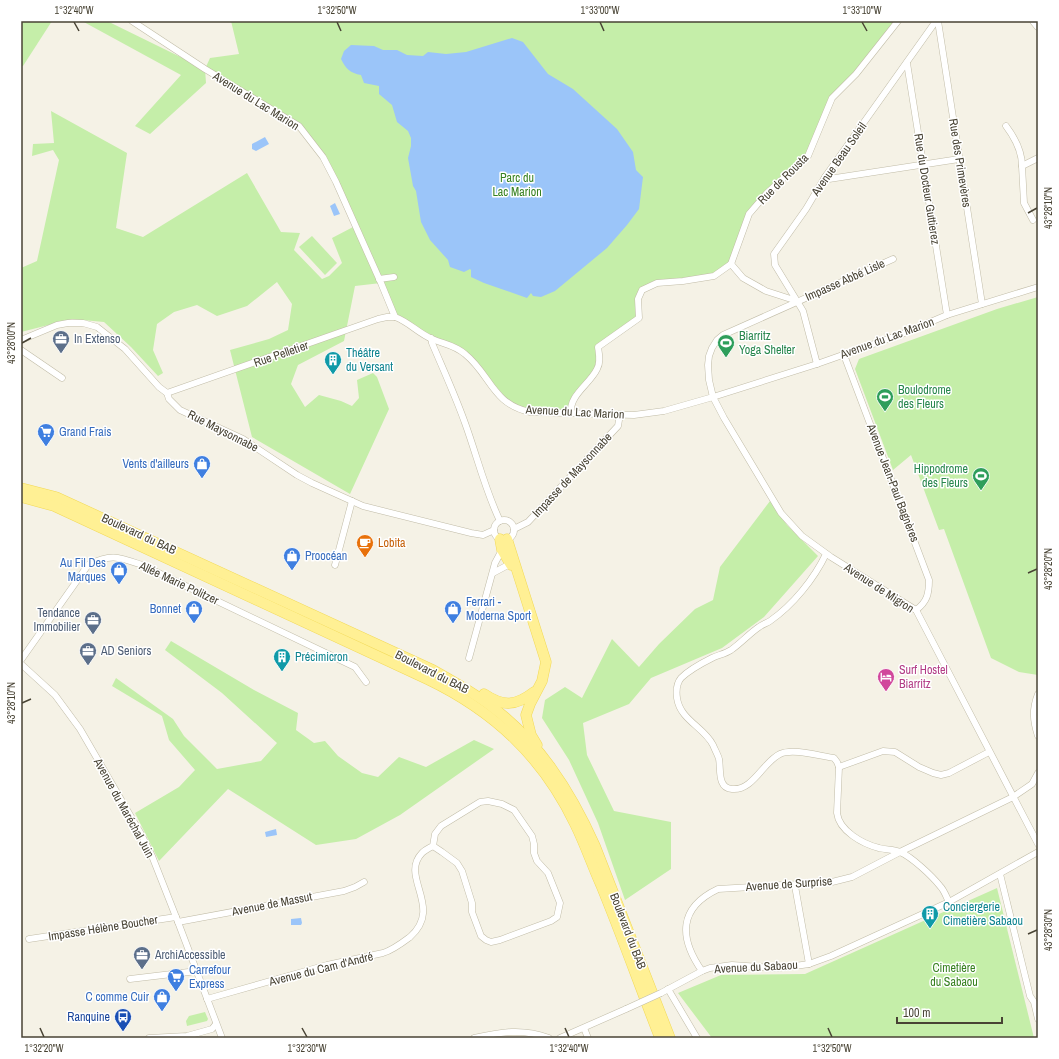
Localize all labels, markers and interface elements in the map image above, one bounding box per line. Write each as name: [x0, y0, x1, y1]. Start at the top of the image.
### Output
text: 1°32'40"W: [54, 4, 94, 17]
text: 1°32'50"W: [317, 4, 357, 17]
text: 1°33'00"W: [580, 4, 620, 17]
text: 1°33'10"W: [842, 4, 882, 17]
street label: Avenue du Lac Marion: [209, 67, 302, 134]
street label: Rue des Primevères: [945, 117, 975, 209]
street label: Avenue Beau Soleil: [807, 119, 870, 200]
street label: Rue du Docteur Guttierez: [910, 132, 944, 246]
street label: Rue de Rousta: [754, 150, 812, 208]
park label: Parc du Lac Marion: [492, 170, 542, 200]
text: 43°28'10"N: [1042, 187, 1055, 229]
street label: Impasse Abbé Lisle: [803, 255, 887, 305]
street label: Avenue du Lac Marion: [837, 314, 936, 363]
text: 43°28'00"N: [5, 322, 18, 364]
place label: Biarritz Yoga Shelter: [739, 328, 796, 358]
office icon: In Extenso: [51, 329, 71, 354]
place label: In Extenso: [74, 331, 121, 347]
sports icon: Biarritz Yoga Shelter: [716, 333, 736, 358]
street label: Rue Pelletier: [251, 337, 311, 371]
place label: Théâtre du Versant: [346, 345, 393, 375]
building icon: Théâtre du Versant: [323, 350, 343, 375]
place label: Boulodrome des Fleurs: [898, 382, 951, 412]
sports icon: Boulodrome des Fleurs: [875, 387, 895, 412]
street label: Avenue du Lac Marion: [524, 401, 625, 423]
street label: Rue Maysonnabe: [185, 406, 261, 456]
street label: Avenue Jean-Paul Bagnères: [863, 421, 923, 544]
supermarket icon: Grand Frais: [36, 422, 56, 447]
place label: Grand Frais: [59, 424, 112, 440]
street label: Impasse de Maysonnabe: [529, 429, 615, 521]
shop icon: Vents d'ailleurs: [192, 454, 212, 479]
place label: Vents d'ailleurs: [123, 456, 189, 472]
place label: Hippodrome des Fleurs: [914, 461, 968, 491]
sports icon: Hippodrome des Fleurs: [971, 466, 991, 491]
street label: Boulevard du BAB: [99, 510, 179, 558]
cafe icon: Lobita: [355, 533, 375, 558]
place label: Lobita: [378, 535, 406, 551]
shop icon: Proocéan: [282, 546, 302, 571]
place label: Proocéan: [305, 548, 347, 564]
text: 43°28'20"N: [1042, 548, 1055, 590]
place label: Au Fil Des Marques: [59, 555, 106, 585]
street label: Allée Marie Politzer: [136, 557, 222, 609]
street label: Avenue de Migron: [840, 559, 917, 617]
shop icon: Au Fil Des Marques: [109, 560, 129, 585]
place label: Ferrari - Moderna Sport: [466, 594, 531, 624]
shop icon: Bonnet: [184, 599, 204, 624]
shop icon: Ferrari - Moderna Sport: [443, 599, 463, 624]
place label: Bonnet: [150, 601, 181, 617]
place label: Tendance Immobilier: [34, 605, 81, 635]
office icon: Tendance Immobilier: [83, 610, 103, 635]
office icon: AD Seniors: [78, 641, 98, 666]
place label: AD Seniors: [100, 643, 151, 659]
building icon: Précimicron: [272, 647, 292, 672]
street label: Boulevard du BAB: [393, 647, 472, 698]
place label: Précimicron: [295, 649, 348, 665]
place label: Surf Hostel Biarritz: [899, 662, 948, 692]
hotel icon: Surf Hostel Biarritz: [876, 667, 896, 692]
text: 43°28'10"N: [5, 682, 18, 724]
street label: Avenue du Maréchal Juin: [90, 755, 158, 861]
street label: Avenue de Surprise: [744, 873, 833, 895]
street label: Avenue de Massut: [230, 888, 314, 920]
street label: Boulevard du BAB: [606, 891, 650, 972]
place label: Conciergerie Cimetière Sabaou: [943, 899, 1023, 929]
building icon: Conciergerie Cimetière Sabaou: [920, 904, 940, 929]
text: 43°28'30"N: [1042, 909, 1055, 951]
street label: Impasse Hélène Boucher: [47, 911, 160, 945]
office icon: ArchiAccessible: [132, 945, 152, 970]
place label: ArchiAccessible: [154, 947, 226, 963]
street label: Avenue du Cam d'André: [266, 948, 375, 990]
street label: Avenue du Sabaou: [713, 957, 798, 977]
park label: Cimetière du Sabaou: [930, 960, 978, 990]
place label: Carrefour Express: [189, 962, 231, 992]
supermarket icon: Carrefour Express: [166, 967, 186, 992]
shop icon: C comme Cuir: [152, 987, 172, 1012]
place label: C comme Cuir: [86, 989, 150, 1005]
scale bar: [897, 999, 1002, 1025]
text: 100 m: [903, 1005, 930, 1021]
bus stop icon: Ranquine: [113, 1007, 133, 1032]
place label: Ranquine: [67, 1009, 110, 1025]
text: 1°32'20"W: [24, 1042, 64, 1055]
text: 1°32'30"W: [287, 1042, 327, 1055]
text: 1°32'40"W: [549, 1042, 589, 1055]
text: 1°32'50"W: [812, 1042, 852, 1055]

